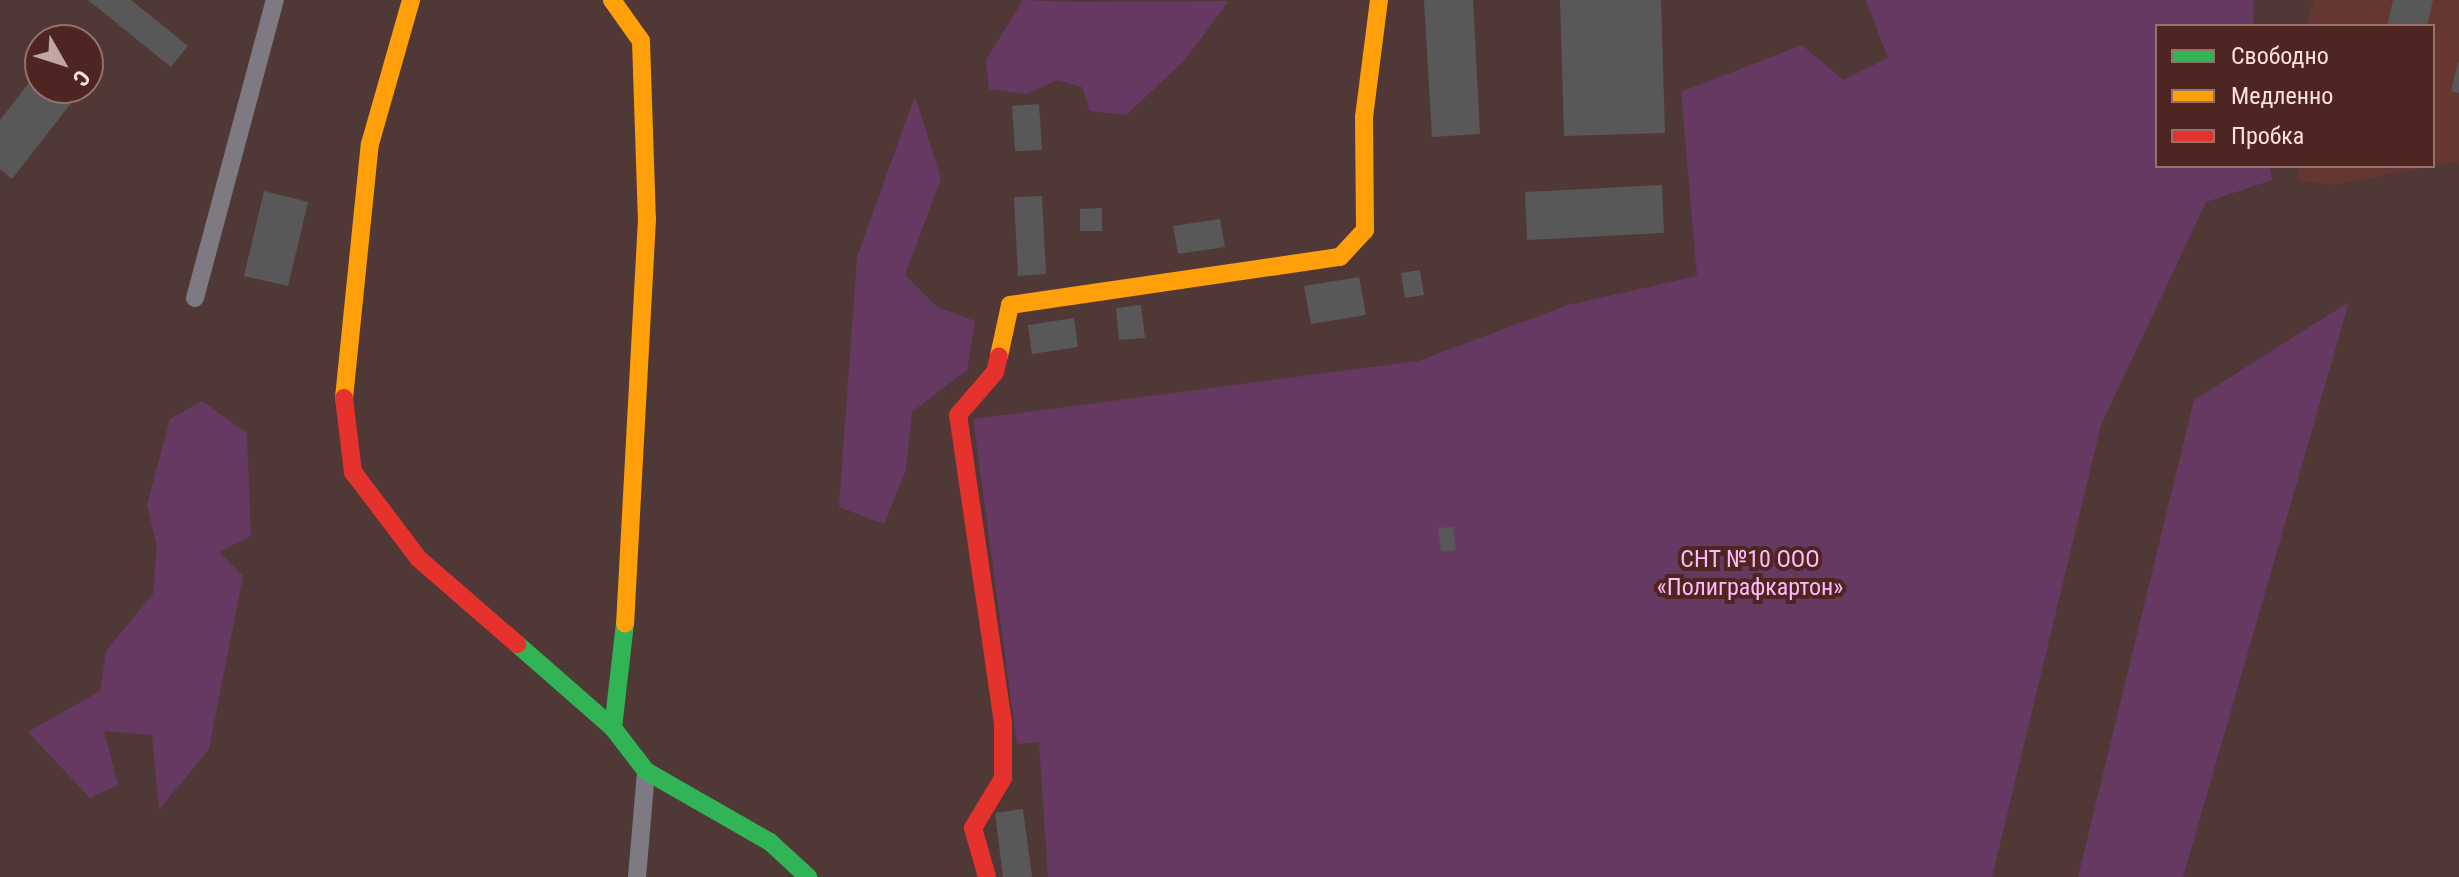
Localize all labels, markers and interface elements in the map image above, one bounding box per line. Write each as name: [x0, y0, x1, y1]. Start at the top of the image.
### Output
north arrow: [24, 24, 104, 104]
legend: [2155, 24, 2435, 168]
text: Свободно: [2231, 42, 2329, 70]
text: С: [68, 65, 95, 91]
text: Медленно: [2231, 82, 2333, 110]
text: Пробка: [2231, 122, 2304, 150]
park label: СНТ №10 ООО «Полиграфкартон»: [1657, 546, 1843, 602]

